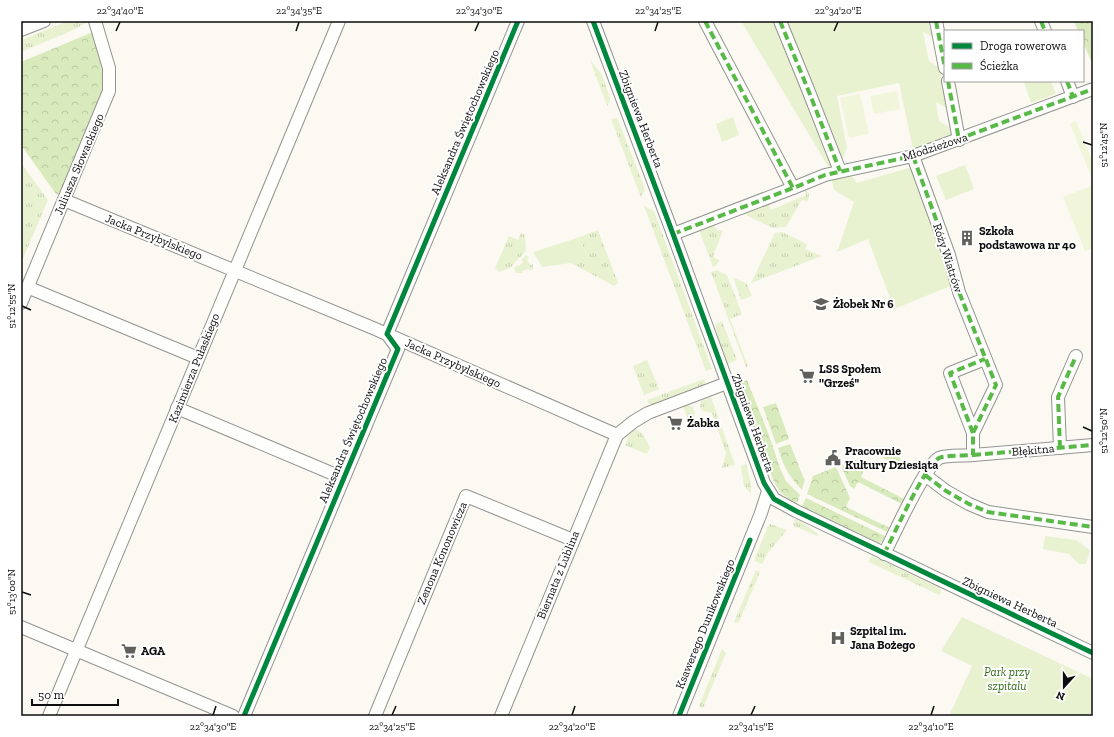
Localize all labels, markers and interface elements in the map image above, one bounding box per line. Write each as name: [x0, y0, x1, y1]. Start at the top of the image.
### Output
text: 22°34'40"E: [97, 5, 143, 17]
text: 22°34'35"E: [276, 5, 322, 17]
text: 22°34'30"E: [456, 5, 502, 17]
text: 22°34'25"E: [635, 5, 681, 17]
text: 22°34'20"E: [815, 5, 861, 17]
legend: [944, 30, 1084, 82]
text: Droga rowerowa: [980, 39, 1067, 53]
street label: Aleksandra Świętochowskiego: [427, 47, 502, 197]
text: Ścieżka: [980, 58, 1019, 73]
street label: Zbigniewa Herberta: [616, 68, 666, 170]
street label: Juliusza Słowackiego: [51, 111, 107, 217]
text: 51°12'45"N: [1098, 122, 1110, 167]
street label: Młodzieżowa: [901, 130, 970, 164]
street label: Jacka Przybylskiego: [103, 211, 205, 263]
street label: Róży Wiatrów: [930, 222, 966, 295]
place label: Szkoła podstawowa nr 40: [979, 224, 1076, 252]
building icon: Szkoła podstawowa nr 40: [958, 229, 976, 247]
text: 51°12'55"N: [6, 283, 18, 328]
school or university icon: Żłobek Nr 6: [812, 295, 830, 313]
place label: Żłobek Nr 6: [833, 297, 894, 311]
street label: Kazimierza Pułaskiego: [166, 311, 222, 425]
street label: Jacka Przybylskiego: [403, 336, 503, 390]
street label: Aleksandra Świętochowskiego: [315, 355, 390, 505]
place label: LSS Społem ''Grześ": [819, 362, 881, 390]
supermarket icon: LSS Społem ''Grześ": [798, 367, 816, 385]
street label: Zbigniewa Herberta: [729, 372, 777, 474]
text: 51°12'50"N: [1098, 408, 1110, 454]
supermarket icon: Żabka: [666, 414, 684, 432]
place label: Żabka: [687, 416, 719, 430]
street label: Błękitna: [1011, 441, 1055, 459]
place label: Pracownie Kultury Dziesiąta: [845, 444, 938, 472]
public building icon: Pracownie Kultury Dziesiąta: [824, 449, 842, 467]
street label: Zenona Kononowicza: [414, 499, 470, 606]
street label: Biernata z Lublina: [534, 529, 582, 621]
street label: Ksawerego Dunikowskiego: [672, 557, 738, 691]
text: 51°13'00"N: [6, 568, 18, 615]
street label: Zbigniewa Herberta: [960, 574, 1060, 630]
place label: Szpital im. Jana Bożego: [850, 624, 916, 652]
hospital icon: Szpital im. Jana Bożego: [829, 629, 847, 647]
supermarket icon: AGA: [120, 642, 138, 660]
place label: AGA: [141, 644, 166, 658]
park label: Park przy szpitalu: [984, 665, 1030, 693]
north arrow: [1044, 667, 1084, 707]
scale bar: [32, 681, 118, 707]
text: 50 m: [38, 688, 65, 702]
text: N: [1054, 688, 1067, 703]
text: 22°34'30"E: [190, 721, 236, 733]
text: 22°34'25"E: [369, 721, 415, 733]
text: 22°34'20"E: [549, 721, 595, 733]
text: 22°34'15"E: [729, 721, 774, 733]
text: 22°34'10"E: [908, 721, 954, 733]

